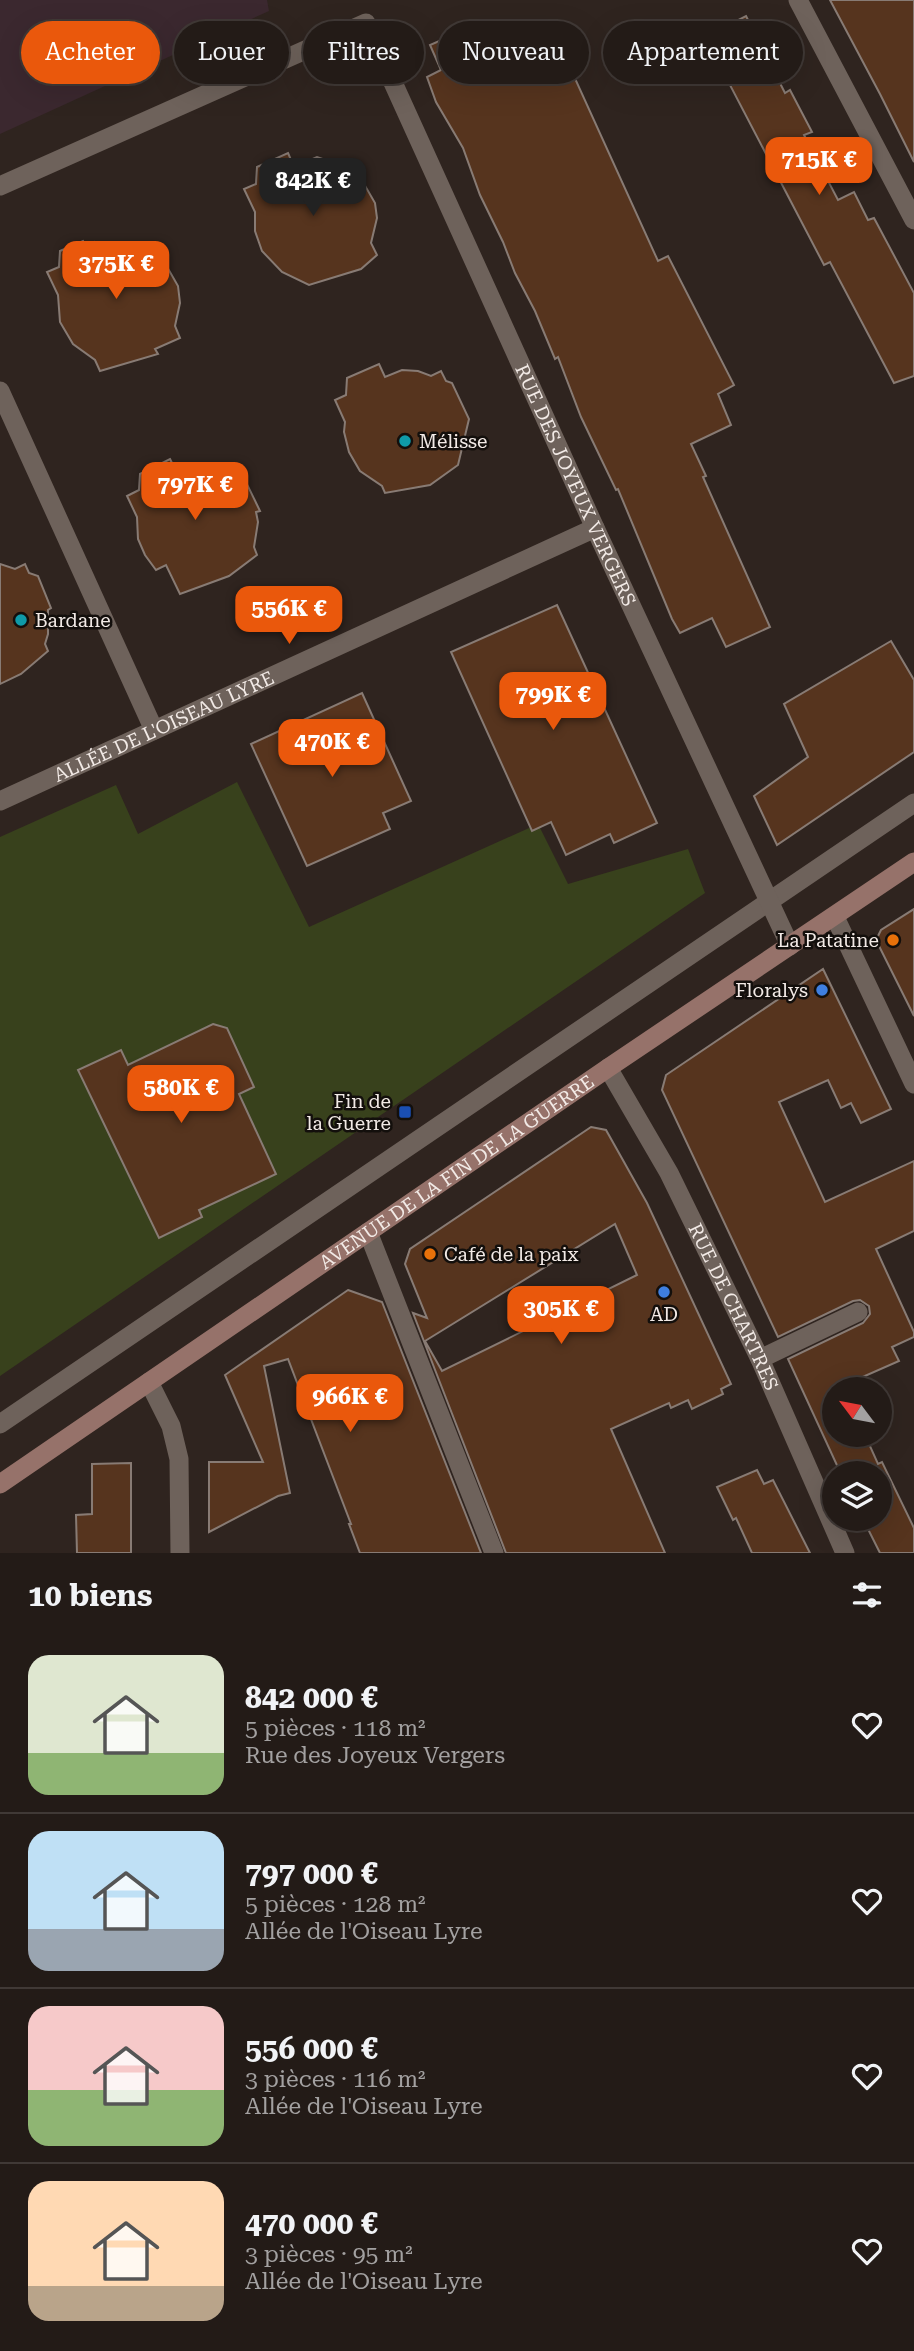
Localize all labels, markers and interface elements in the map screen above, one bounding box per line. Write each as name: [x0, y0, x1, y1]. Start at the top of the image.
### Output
chip: Acheter: [21, 21, 160, 84]
chip: Louer: [174, 21, 289, 84]
chip: Filtres: [303, 21, 424, 84]
chip: Nouveau: [438, 21, 589, 84]
chip: Appartement: [603, 21, 803, 84]
pin: 715K €: [762, 138, 876, 197]
text: 715K €: [781, 146, 857, 173]
pin: 842K €: [256, 158, 370, 218]
text: 842K €: [275, 167, 351, 194]
pin: 375K €: [59, 242, 173, 301]
text: 375K €: [78, 250, 154, 277]
street label: RUE DES JOYEUX VERGERS: [511, 360, 641, 610]
place label: Mélisse: [419, 430, 487, 453]
marker: Mélisse: [397, 433, 413, 449]
pin: 797K €: [138, 462, 252, 522]
text: 797K €: [157, 471, 233, 498]
pin: 556K €: [232, 586, 346, 646]
text: 556K €: [251, 595, 327, 622]
place label: Bardane: [35, 609, 111, 632]
marker: Bardane: [13, 612, 29, 628]
street label: ALLÉE DE L'OISEAU LYRE: [50, 665, 277, 786]
pin: 799K €: [496, 672, 610, 732]
text: 799K €: [515, 681, 591, 708]
pin: 470K €: [275, 720, 389, 779]
text: 470K €: [294, 728, 370, 755]
place label: La Patatine: [777, 929, 879, 952]
marker: La Patatine: [885, 932, 901, 948]
place label: Floralys: [735, 979, 808, 1002]
marker: Floralys: [814, 982, 830, 998]
pin: 580K €: [124, 1066, 238, 1125]
street label: AVENUE DE LA FIN DE LA GUERRE: [315, 1070, 598, 1274]
text: 580K €: [143, 1074, 219, 1101]
place label: Fin de la Guerre: [307, 1090, 391, 1135]
marker: Fin de la Guerre: [397, 1104, 413, 1120]
street label: RUE DE CHARTRES: [684, 1219, 784, 1394]
place label: Café de la paix: [444, 1243, 579, 1266]
marker: Café de la paix: [422, 1246, 438, 1262]
marker: AD: [656, 1284, 672, 1300]
pin: 305K €: [504, 1286, 618, 1346]
text: 305K €: [523, 1295, 599, 1322]
place label: AD: [650, 1303, 678, 1326]
pin: 966K €: [293, 1374, 407, 1434]
north arrow: [822, 1377, 892, 1447]
map controls: [822, 1377, 892, 1531]
text: 966K €: [312, 1383, 388, 1410]
button: layers: [822, 1461, 892, 1531]
icon: filters: [848, 1576, 886, 1614]
text: 10 biens: [28, 1578, 152, 1613]
text: 842 000 €: [245, 1680, 378, 1715]
icon: home: [84, 1683, 168, 1767]
icon: heart: [848, 1706, 886, 1744]
text: 5 pièces · 118 m²: [245, 1715, 426, 1742]
text: Rue des Joyeux Vergers: [245, 1742, 505, 1769]
text: 797 000 €: [245, 1856, 378, 1891]
icon: home: [84, 1859, 168, 1943]
icon: heart: [848, 1882, 886, 1920]
text: 5 pièces · 128 m²: [245, 1891, 426, 1918]
text: Allée de l'Oiseau Lyre: [245, 1918, 483, 1945]
text: 556 000 €: [245, 2031, 378, 2066]
icon: home: [84, 2034, 168, 2118]
icon: heart: [848, 2057, 886, 2095]
text: 3 pièces · 116 m²: [245, 2066, 426, 2093]
text: Allée de l'Oiseau Lyre: [245, 2093, 483, 2120]
text: 470 000 €: [245, 2206, 378, 2241]
icon: home: [84, 2209, 168, 2293]
icon: heart: [848, 2232, 886, 2270]
text: 3 pièces · 95 m²: [245, 2241, 413, 2268]
text: Allée de l'Oiseau Lyre: [245, 2268, 483, 2295]

